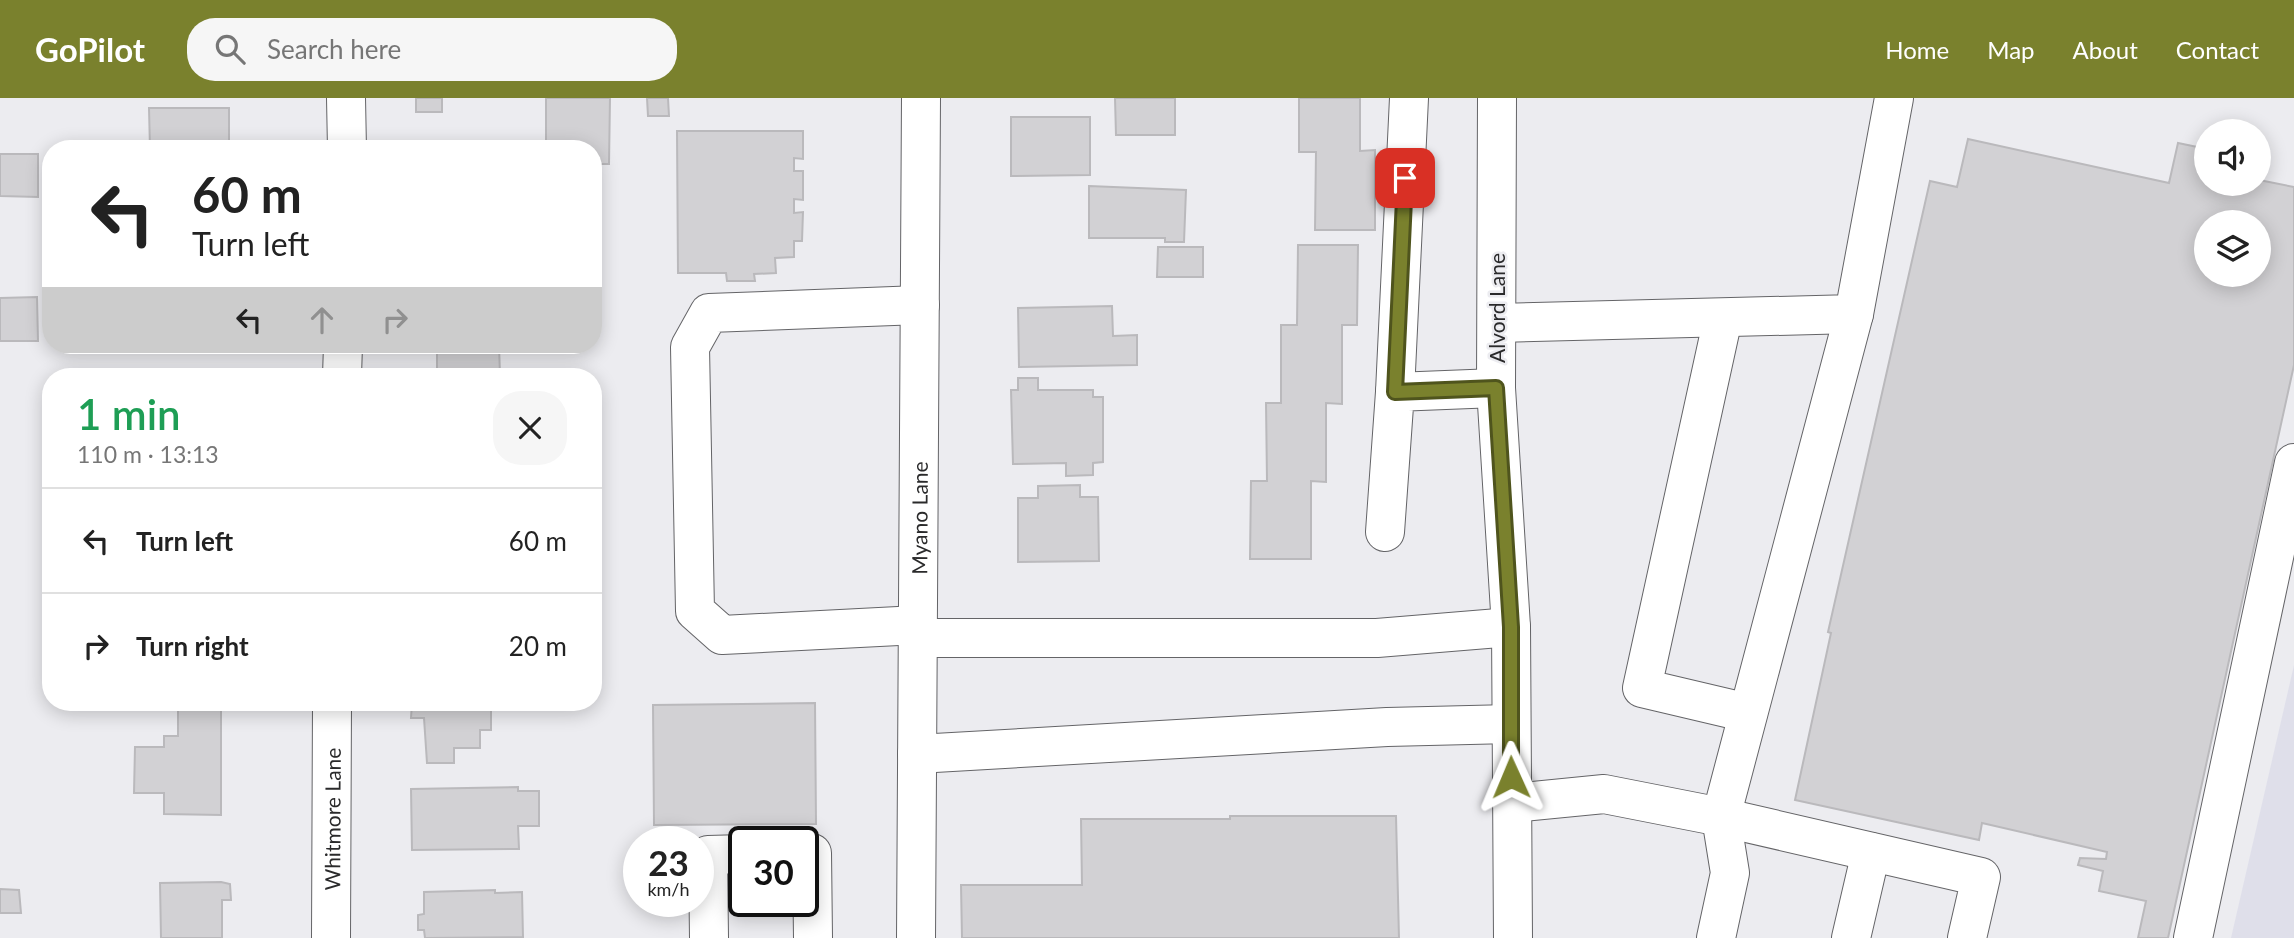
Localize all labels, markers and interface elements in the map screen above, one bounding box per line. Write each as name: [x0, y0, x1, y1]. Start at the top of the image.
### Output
search box: [187, 18, 677, 81]
text: GoPilot: [35, 29, 145, 69]
icon: search: [211, 30, 249, 68]
text: Search here: [267, 33, 401, 65]
text: Home: [1885, 35, 1949, 64]
text: Map: [1987, 35, 2035, 64]
text: About: [2073, 35, 2138, 64]
text: Contact: [2176, 35, 2259, 64]
map controls: [2194, 119, 2271, 287]
button: sound: [2194, 119, 2271, 196]
pin: [1375, 148, 1435, 208]
icon: arrive: [1386, 159, 1424, 197]
text: 60 m: [192, 165, 302, 223]
icon: left: [77, 168, 168, 259]
button: layers: [2194, 210, 2271, 287]
text: Turn left: [192, 224, 309, 263]
street label: Alvord Lane: [1484, 253, 1509, 363]
icon: left: [230, 301, 268, 339]
icon: ahead: [303, 301, 341, 339]
icon: right: [376, 301, 414, 339]
text: 1 min: [77, 389, 181, 439]
button: close: [493, 391, 567, 465]
text: 110 m · 13:13: [77, 440, 219, 468]
street label: Myano Lane: [906, 461, 931, 575]
icon: left: [77, 522, 115, 560]
text: Turn left: [136, 525, 233, 557]
text: 60 m: [509, 525, 567, 557]
icon: right: [77, 627, 115, 665]
text: Turn right: [136, 630, 249, 662]
text: 20 m: [509, 630, 567, 662]
position arrow: [1474, 740, 1548, 814]
street label: Whitmore Lane: [319, 748, 344, 890]
speed limit sign: 30: [728, 826, 819, 917]
text: 23: [648, 841, 689, 883]
text: km/h: [647, 878, 690, 900]

